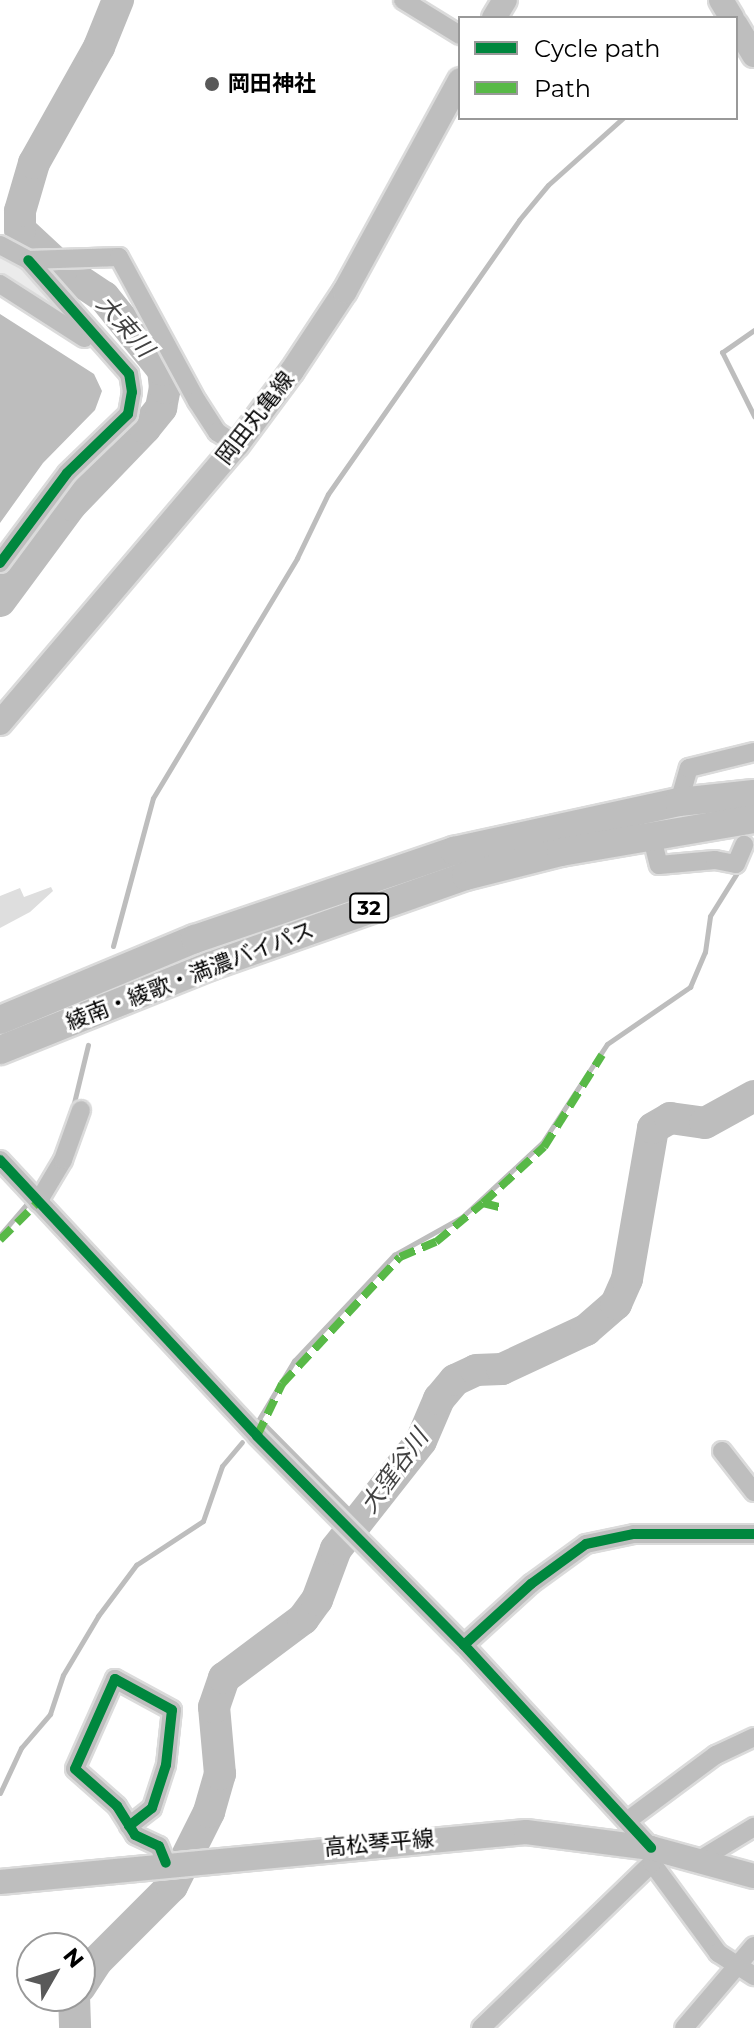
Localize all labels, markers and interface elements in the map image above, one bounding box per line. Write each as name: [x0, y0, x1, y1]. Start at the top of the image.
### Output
legend: [458, 16, 738, 120]
text: Cycle path: [534, 34, 661, 63]
place label: 岡田神社: [228, 71, 316, 97]
text: Path: [534, 74, 591, 103]
marker: 岡田神社: [203, 75, 221, 93]
water label: 大束川: [91, 289, 159, 363]
street label: 岡田丸亀線: [211, 367, 299, 469]
road number: 32: [349, 892, 389, 924]
street label: 綾南・綾歌・満濃バイパス: [62, 916, 318, 1036]
water label: 大窪谷川: [354, 1424, 434, 1518]
street label: 高松琴平線: [323, 1825, 435, 1861]
north arrow: [16, 1932, 96, 2012]
text: N: [57, 1942, 90, 1973]

